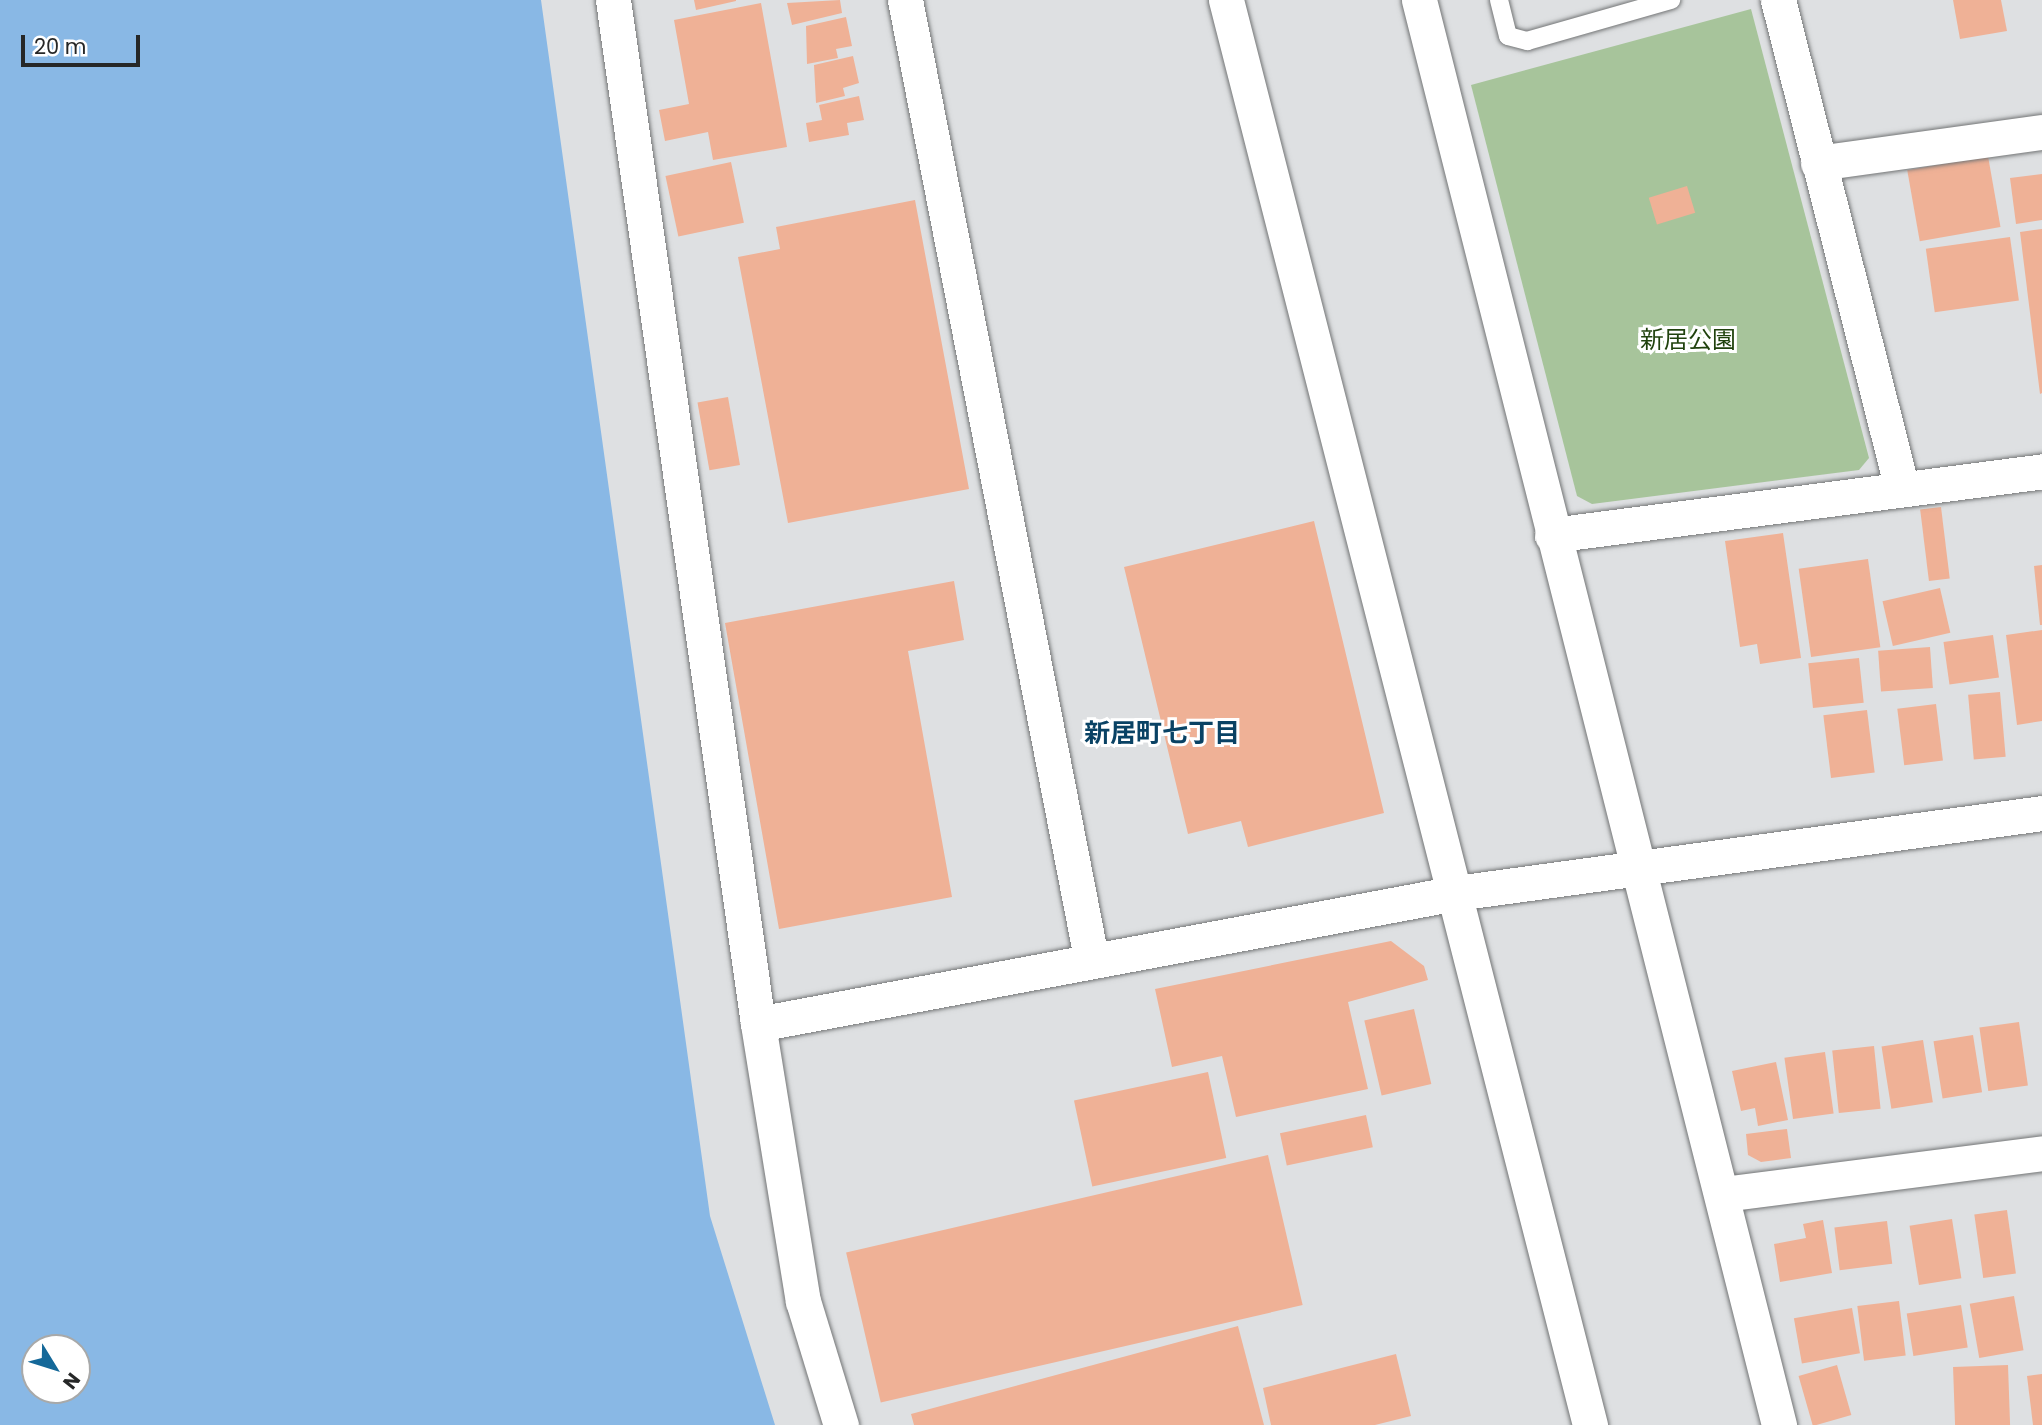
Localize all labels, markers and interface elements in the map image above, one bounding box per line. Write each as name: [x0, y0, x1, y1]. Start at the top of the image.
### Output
scale bar: [24, 21, 144, 65]
text: 20 m: [34, 32, 87, 61]
park label: 新居公園: [1640, 326, 1736, 354]
district label: 新居町七丁目: [1084, 718, 1240, 750]
north arrow: [21, 1334, 91, 1404]
text: N: [56, 1367, 86, 1395]

